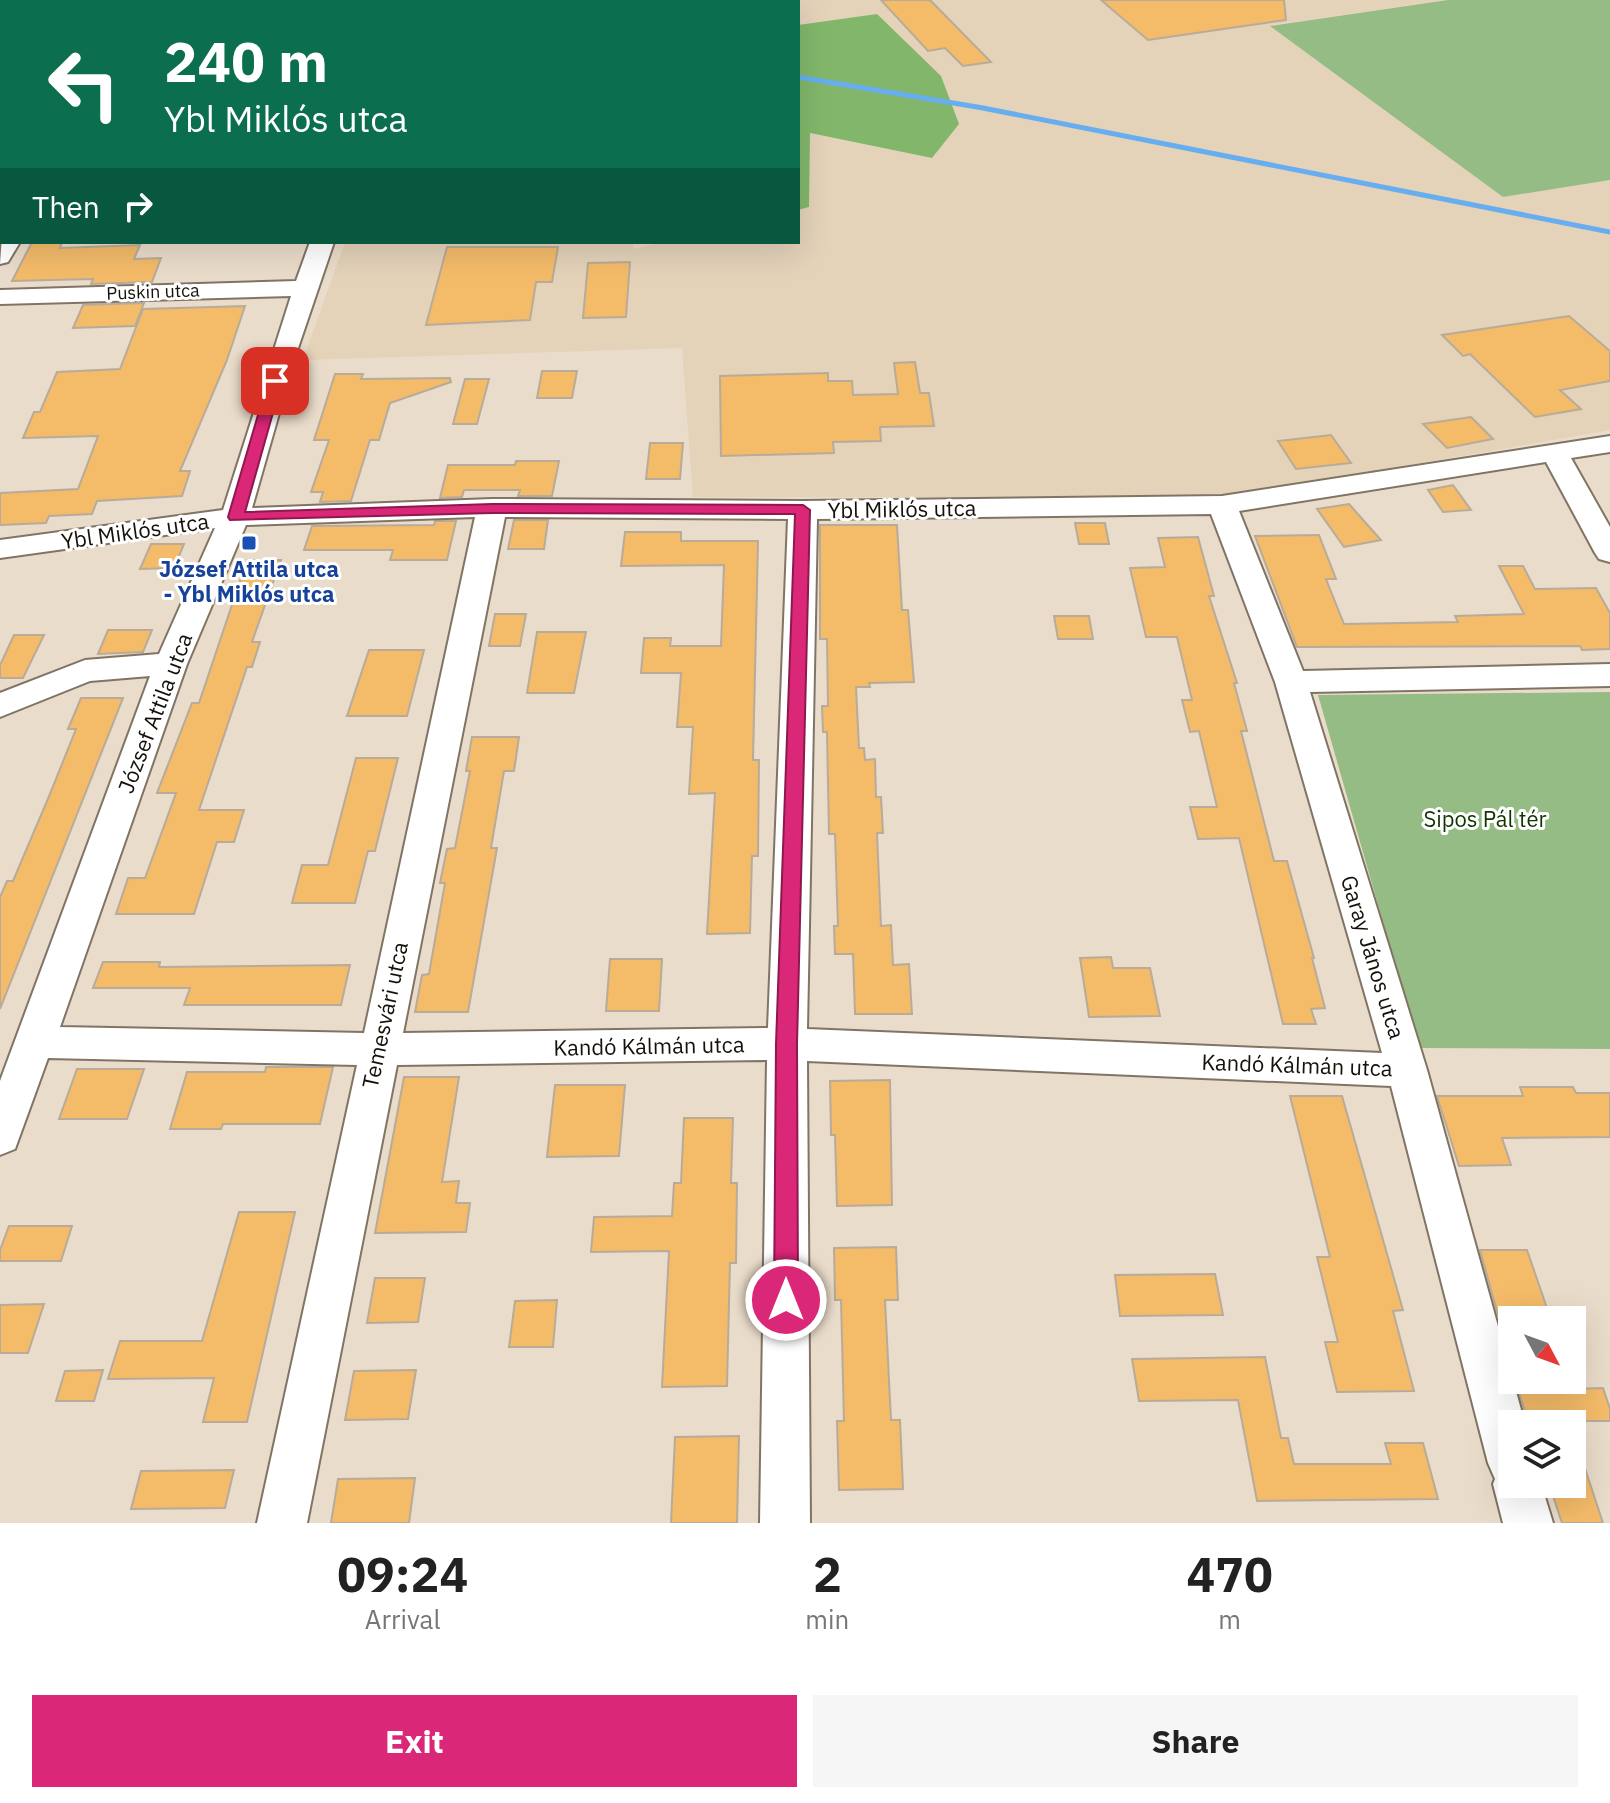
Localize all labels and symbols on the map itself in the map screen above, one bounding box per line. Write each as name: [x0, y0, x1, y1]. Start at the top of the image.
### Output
street label: Puskin utca: [106, 278, 200, 305]
pin: [241, 347, 309, 415]
street label: Ybl Miklós utca: [827, 493, 977, 524]
street label: Ybl Miklós utca: [59, 506, 211, 555]
marker: József Attila utca - Ybl Miklós utca: [240, 534, 258, 552]
place label: József Attila utca - Ybl Miklós utca: [159, 554, 339, 608]
street label: József Attila utca: [111, 628, 199, 797]
park label: Sipos Pál tér: [1423, 804, 1547, 833]
street label: Garay János utca: [1335, 872, 1412, 1042]
street label: Temesvári utca: [355, 939, 414, 1091]
street label: Kandó Kálmán utca: [553, 1029, 745, 1062]
street label: Kandó Kálmán utca: [1201, 1047, 1393, 1082]
position arrow: [744, 1258, 828, 1342]
north arrow: [1498, 1306, 1586, 1394]

